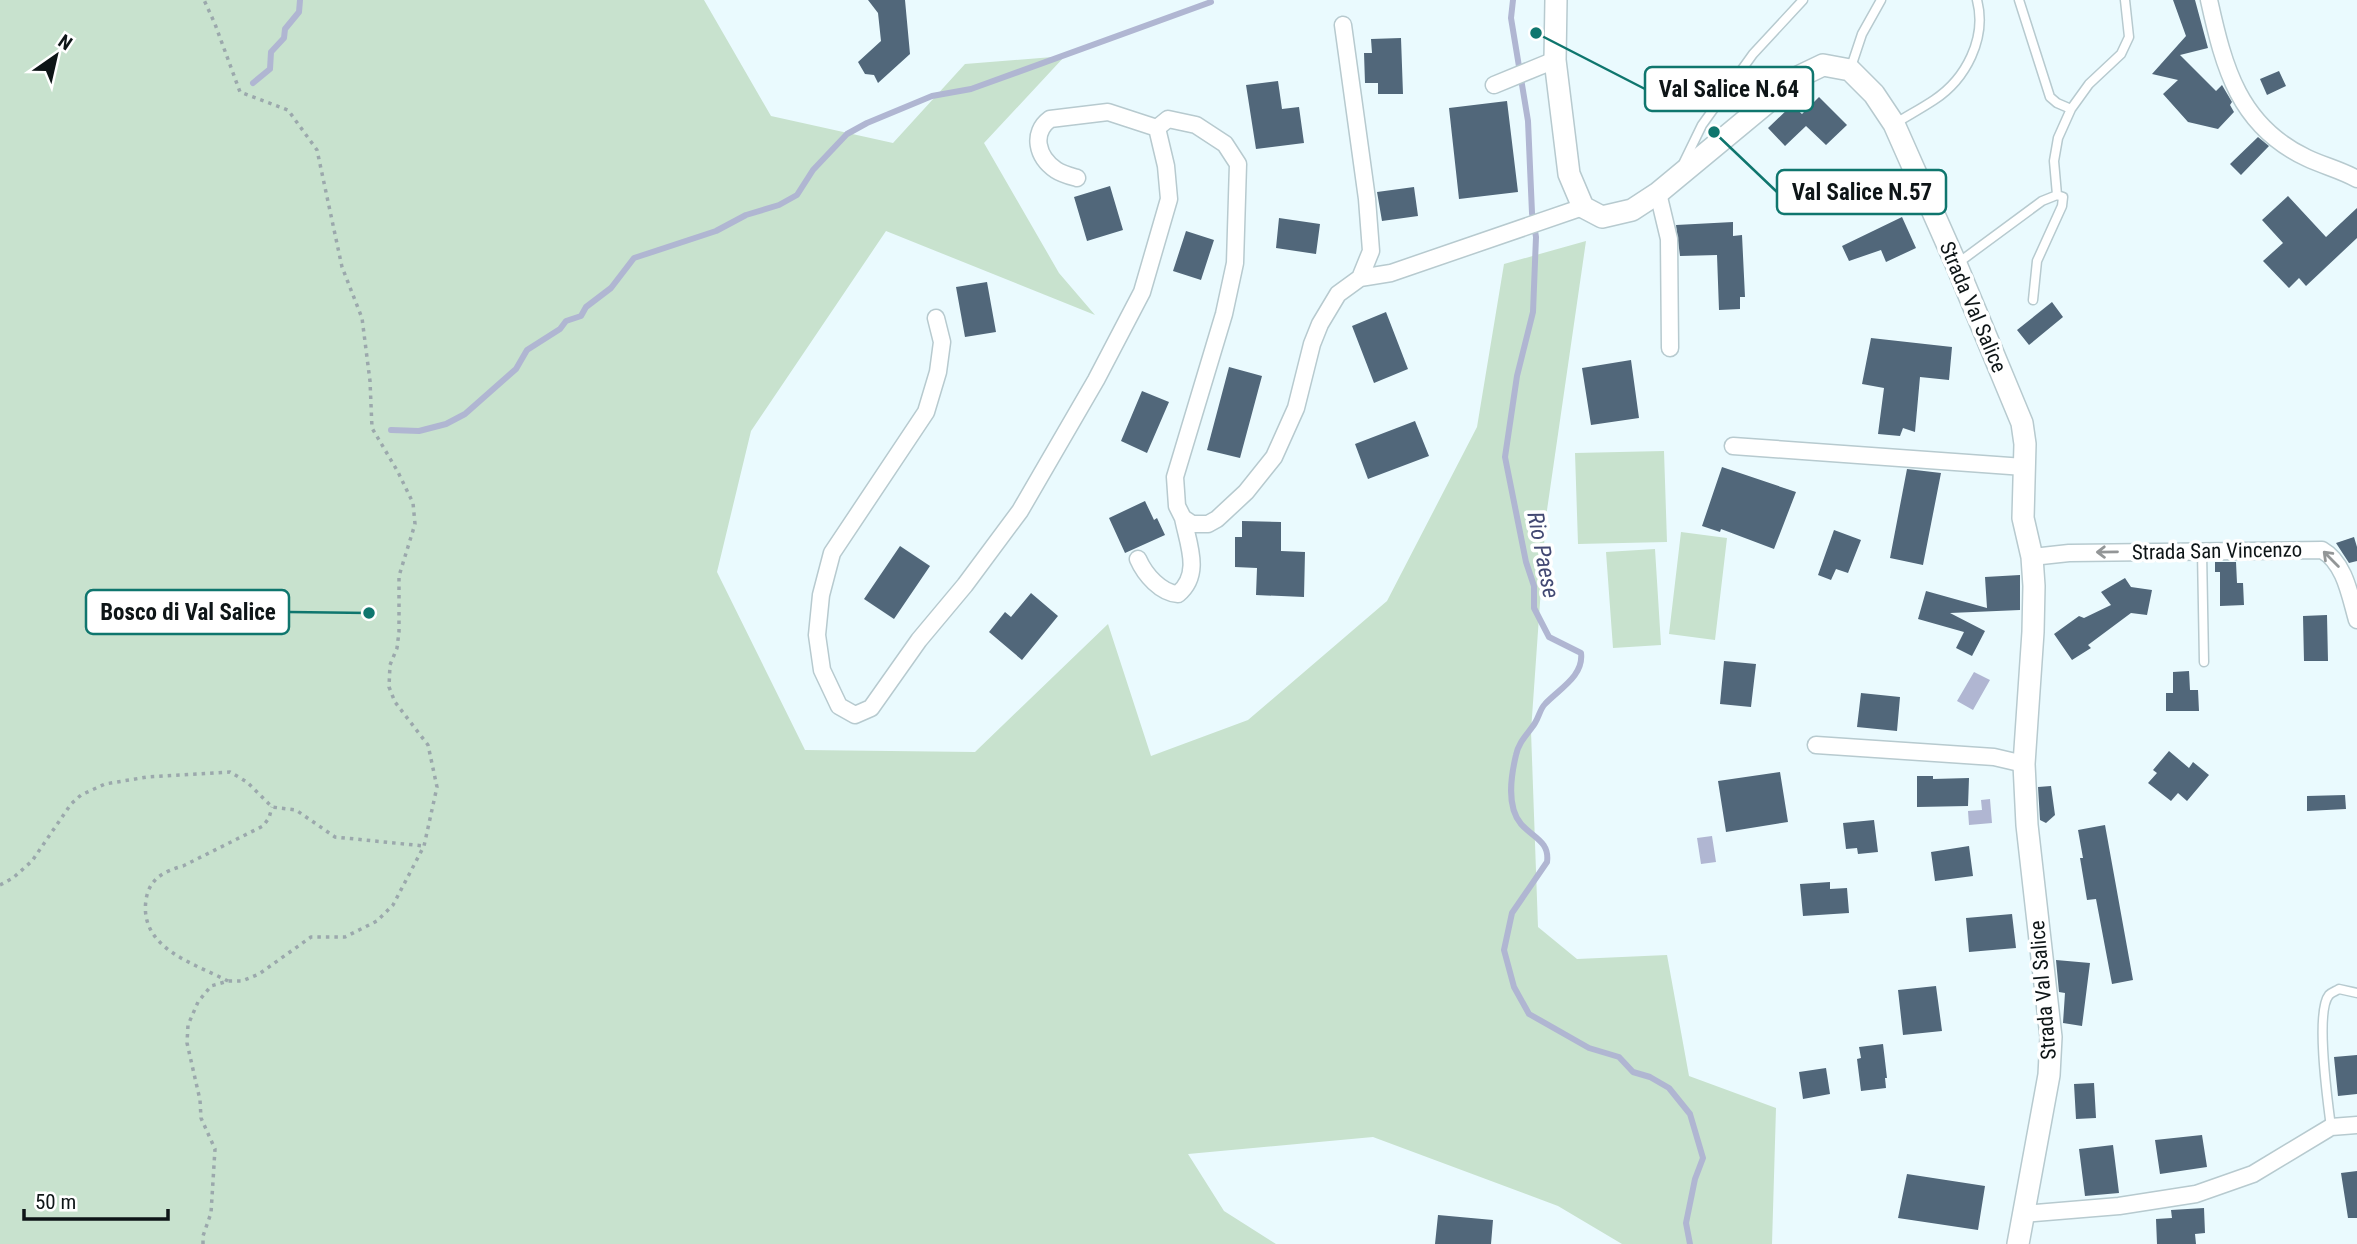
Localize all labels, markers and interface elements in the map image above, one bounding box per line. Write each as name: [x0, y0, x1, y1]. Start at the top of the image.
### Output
north arrow: [21, 21, 91, 91]
text: N: [54, 30, 76, 55]
callout: Val Salice N.64: [1645, 67, 1813, 111]
text: Val Salice N.64: [1659, 76, 1799, 103]
callout: Val Salice N.57: [1777, 170, 1946, 214]
text: Val Salice N.57: [1792, 179, 1932, 206]
street label: Strada Val Salice: [1935, 238, 2011, 376]
water label: Rio Paese: [1521, 510, 1565, 600]
street label: Strada San Vincenzo: [2132, 538, 2302, 564]
one-way arrow: [2096, 545, 2119, 559]
one-way arrow: [2322, 550, 2339, 567]
callout: Bosco di Val Salice: [86, 590, 289, 634]
text: Bosco di Val Salice: [100, 599, 276, 626]
street label: Strada Val Salice: [2025, 919, 2061, 1061]
scale bar: [24, 1178, 168, 1222]
text: 50 m: [35, 1190, 76, 1214]

